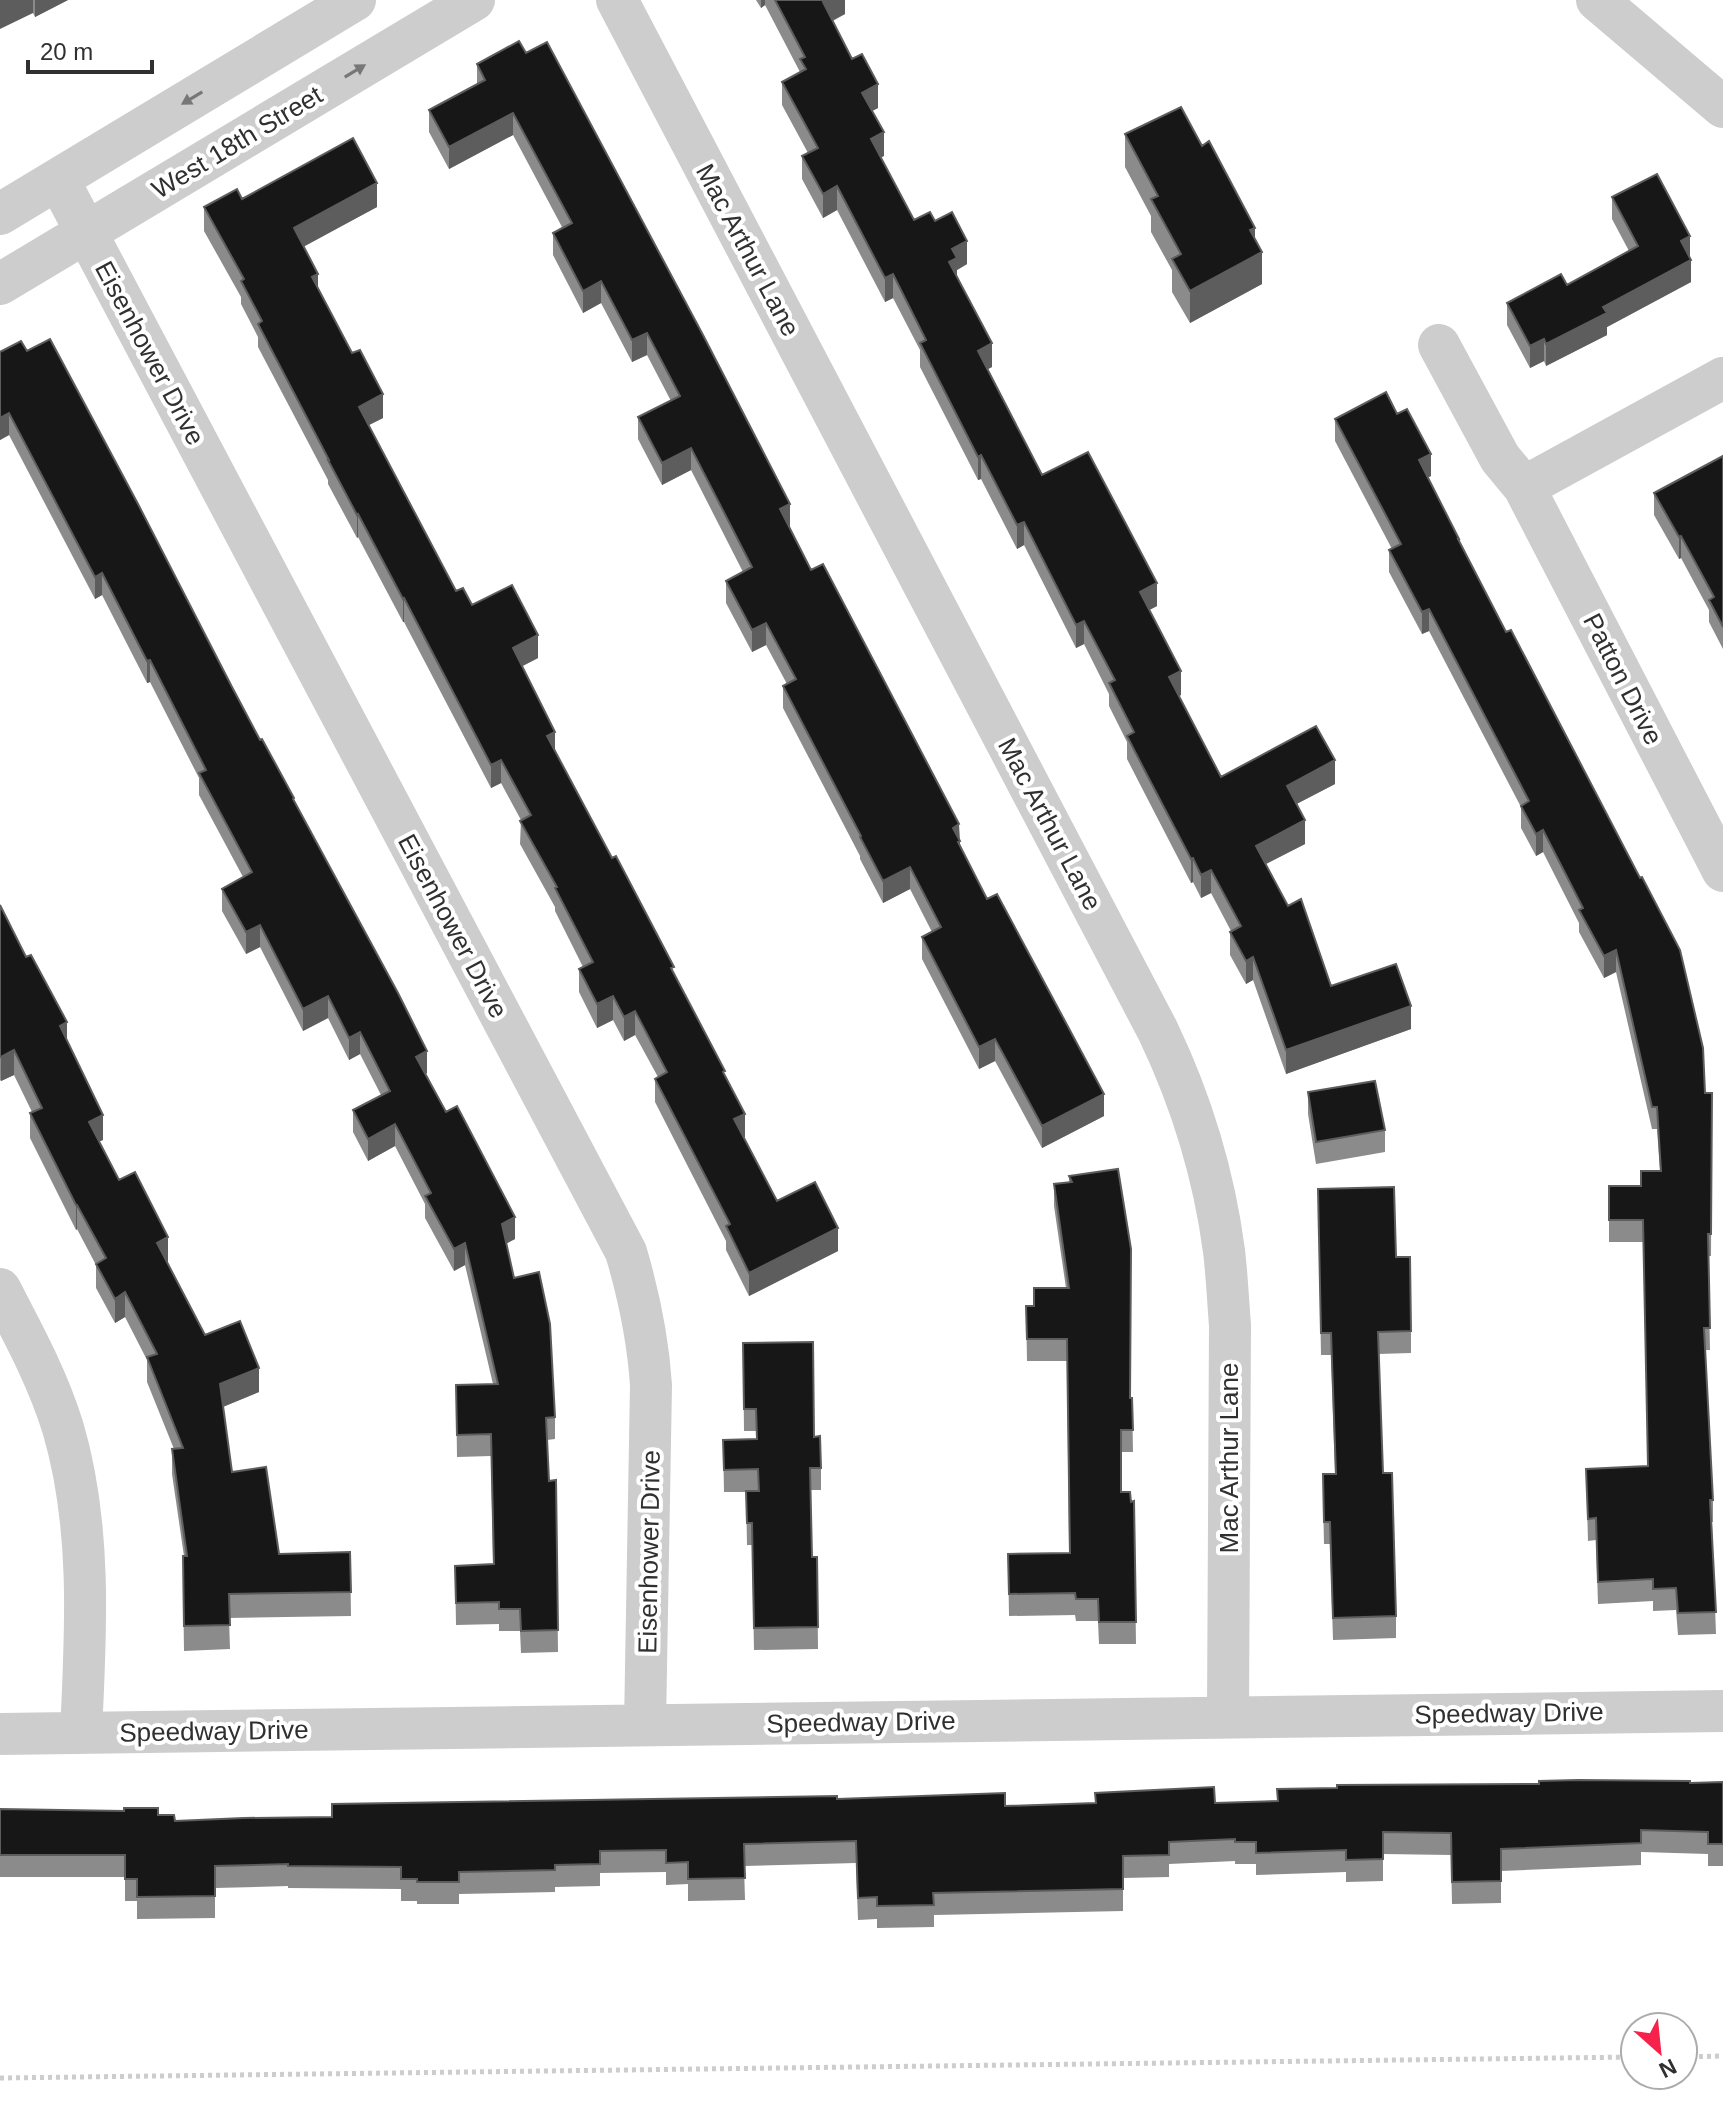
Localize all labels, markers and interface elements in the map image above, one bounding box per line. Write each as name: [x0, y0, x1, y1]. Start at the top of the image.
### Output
scale bar: [28, 24, 152, 74]
text: 20 m: [40, 38, 93, 65]
one-way arrow: [344, 65, 366, 79]
street label: West 18th Street: [146, 79, 328, 205]
one-way arrow: [181, 91, 203, 105]
street label: Mac Arthur Lane: [690, 159, 806, 341]
street label: Eisenhower Drive: [89, 256, 211, 450]
street label: Patton Drive: [1577, 608, 1669, 750]
street label: Mac Arthur Lane: [992, 733, 1108, 915]
street label: Eisenhower Drive: [392, 829, 514, 1023]
street label: Mac Arthur Lane: [1214, 1363, 1244, 1553]
street label: Eisenhower Drive: [632, 1450, 666, 1654]
street label: Speedway Drive: [1414, 1696, 1604, 1730]
street label: Speedway Drive: [766, 1705, 956, 1739]
street label: Speedway Drive: [119, 1714, 309, 1748]
north arrow: [1619, 2011, 1699, 2091]
text: N: [1655, 2054, 1681, 2083]

